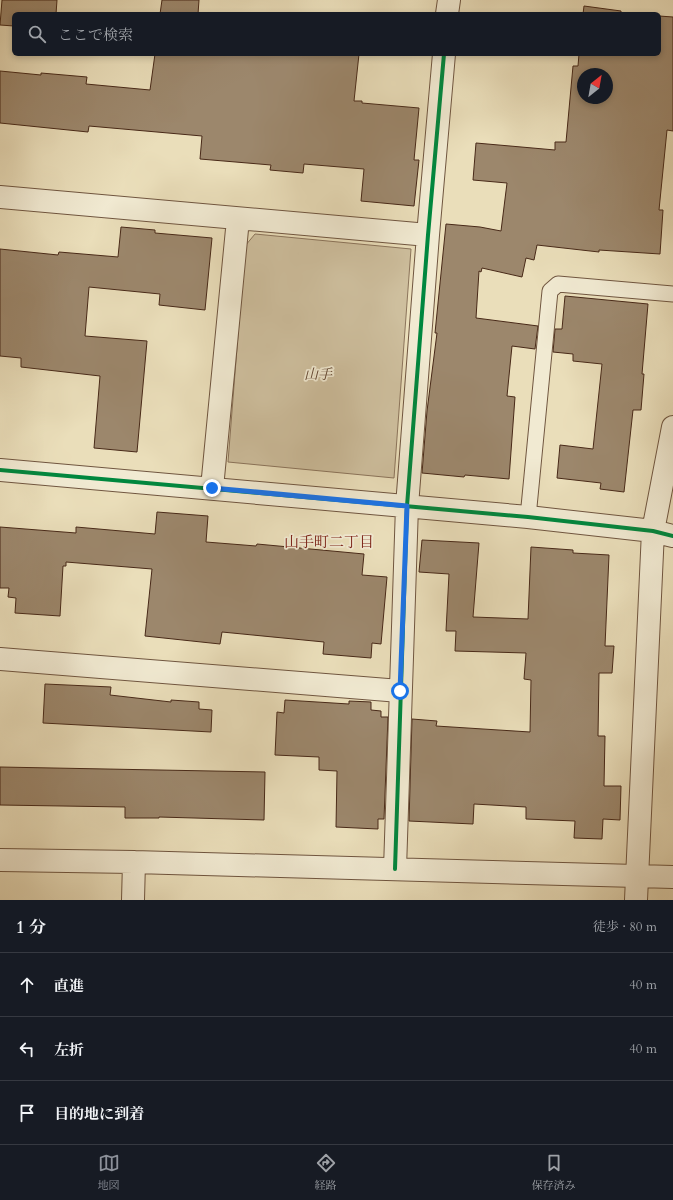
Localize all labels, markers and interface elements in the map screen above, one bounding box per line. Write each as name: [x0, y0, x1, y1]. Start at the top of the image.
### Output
search box: [12, 12, 661, 56]
icon: search: [26, 23, 48, 45]
text: ここで検索: [58, 25, 133, 45]
north arrow: [577, 68, 613, 104]
park label: 山手: [304, 365, 333, 384]
route end: [203, 479, 221, 497]
district label: 山手町二丁目: [284, 532, 374, 552]
route start: [391, 682, 409, 700]
text: 1 分: [16, 916, 46, 939]
text: 徒歩 · 80 m: [593, 918, 657, 936]
icon: ahead: [16, 974, 38, 996]
text: 直進: [54, 976, 84, 996]
text: 40 m: [629, 976, 657, 994]
icon: left: [16, 1038, 38, 1060]
text: 左折: [54, 1040, 84, 1060]
text: 40 m: [629, 1040, 657, 1058]
icon: arrive: [16, 1102, 38, 1124]
text: 目的地に到着: [54, 1104, 144, 1124]
tab: 地図: [98, 1152, 120, 1193]
tab: 経路: [315, 1152, 337, 1193]
tab: 保存済み: [532, 1152, 576, 1193]

